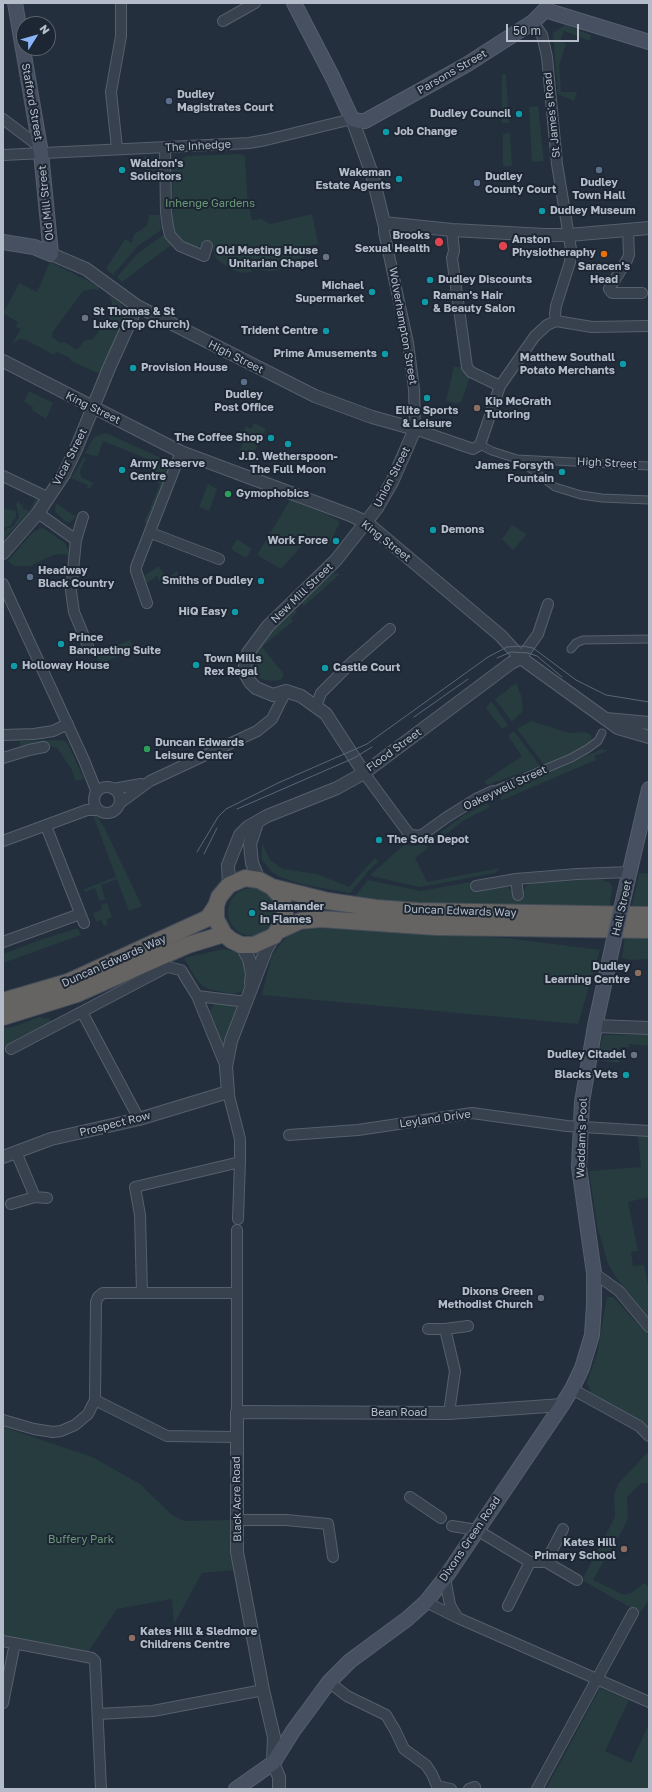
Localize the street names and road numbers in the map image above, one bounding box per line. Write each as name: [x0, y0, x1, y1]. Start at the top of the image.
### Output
street label: Parsons Street: [415, 47, 489, 97]
street label: Stafford Street: [19, 62, 45, 142]
street label: St James's Road: [541, 71, 563, 159]
street label: The Inhedge: [165, 138, 231, 154]
street label: Old Mill Street: [35, 165, 57, 241]
street label: Wolverhampton Street: [386, 266, 420, 386]
street label: High Street: [206, 337, 266, 377]
street label: King Street: [63, 389, 123, 427]
street label: Vicar Street: [50, 426, 90, 488]
street label: Union Street: [371, 444, 413, 510]
street label: High Street: [577, 455, 637, 471]
street label: King Street: [359, 518, 413, 564]
street label: New Mill Street: [268, 560, 336, 626]
street label: Flood Street: [364, 725, 424, 775]
street label: Oakeywell Street: [461, 763, 549, 813]
street label: Hall Street: [609, 879, 635, 937]
street label: Duncan Edwards Way: [403, 902, 517, 920]
street label: Duncan Edwards Way: [60, 932, 168, 990]
street label: Waddam's Pool: [574, 1098, 590, 1178]
street label: Leyland Drive: [399, 1107, 471, 1131]
street label: Prospect Row: [78, 1109, 152, 1139]
street label: Bean Road: [371, 1406, 427, 1420]
street label: Black Acre Road: [230, 1456, 244, 1542]
street label: Dixons Green Road: [437, 1494, 503, 1584]

